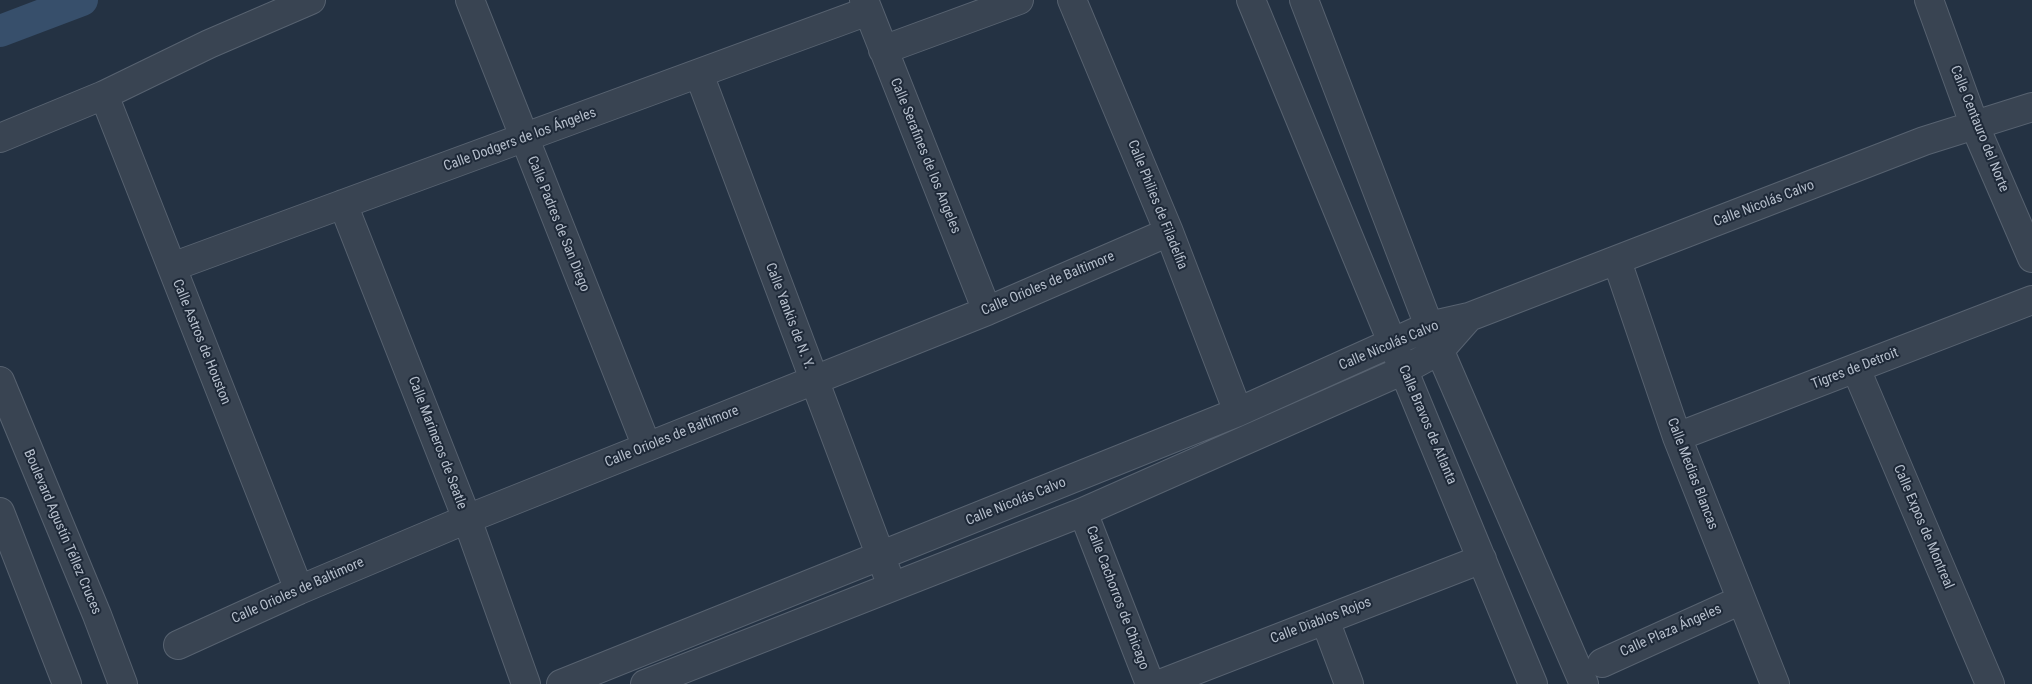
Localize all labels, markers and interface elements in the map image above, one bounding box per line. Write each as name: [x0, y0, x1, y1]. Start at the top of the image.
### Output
street label: Calle Centauro del Norte: [1946, 63, 2012, 195]
street label: Calle Serafines de los Angeles: [886, 76, 964, 236]
street label: Calle Dodgers de los Ángeles: [441, 105, 599, 175]
street label: Calle Philies de Filadelfia: [1123, 138, 1191, 272]
street label: Calle Padres de San Diego: [523, 154, 593, 294]
street label: Calle Nicolás Calvo: [1711, 177, 1817, 231]
street label: Calle Orioles de Baltimore: [979, 248, 1117, 320]
street label: Calle Yankis de N. Y.: [761, 261, 817, 371]
street label: Calle Astros de Houston: [168, 277, 234, 407]
street label: Calle Nicolás Calvo: [1337, 317, 1441, 375]
street label: Tigres de Detroit: [1809, 345, 1901, 393]
street label: Calle Bravos de Atlanta: [1394, 363, 1460, 487]
street label: Calle Marineros de Seatle: [404, 374, 470, 512]
street label: Calle Orioles de Baltimore: [603, 402, 741, 472]
street label: Calle Medias Blancas: [1663, 416, 1721, 532]
street label: Boulevard Agustín Téllez Cruces: [20, 447, 104, 617]
street label: Calle Expos de Montreal: [1889, 462, 1957, 592]
street label: Calle Nicolás Calvo: [963, 474, 1069, 530]
street label: Calle Cachorros de Chicago: [1082, 524, 1152, 672]
street label: Calle Orioles de Baltimore: [229, 554, 367, 628]
street label: Calle Diablos Rojos: [1268, 594, 1374, 648]
street label: Calle Plaza Ángeles: [1618, 601, 1724, 661]

